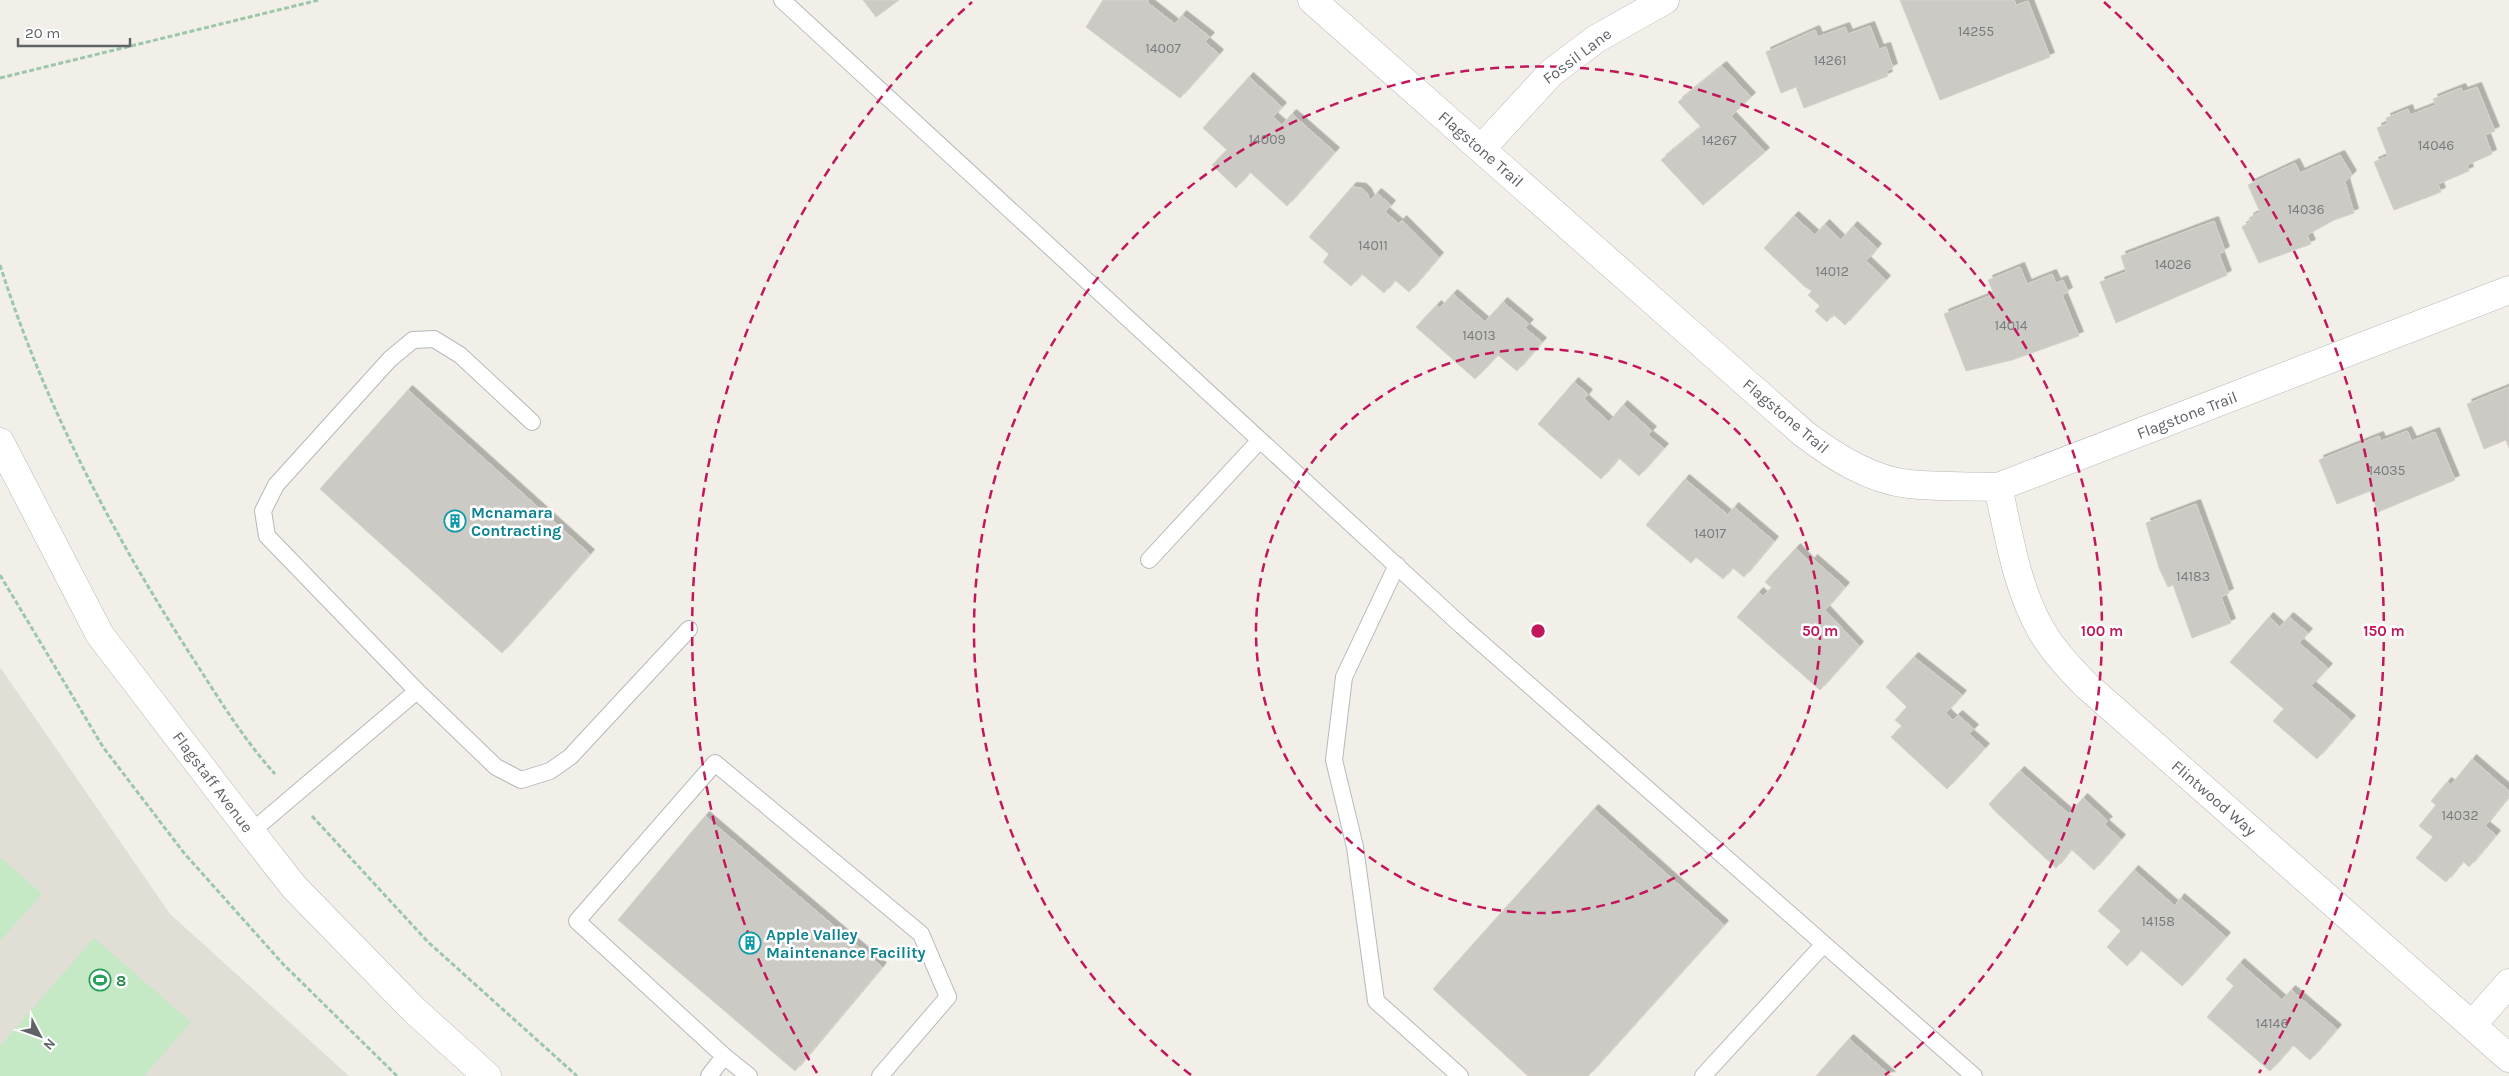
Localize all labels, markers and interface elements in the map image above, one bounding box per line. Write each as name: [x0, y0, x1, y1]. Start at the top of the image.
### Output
scale bar: [18, 15, 130, 47]
house number: 14255: [1958, 23, 1994, 40]
text: 20 m: [25, 24, 60, 42]
street label: Fossil Lane: [1539, 24, 1615, 88]
house number: 14007: [1145, 40, 1181, 57]
house number: 14261: [1813, 52, 1847, 69]
street label: Flagstone Trail: [1435, 107, 1527, 191]
house number: 14009: [1248, 131, 1286, 148]
house number: 14267: [1701, 132, 1737, 149]
house number: 14046: [2418, 137, 2454, 154]
house number: 14036: [2287, 201, 2325, 218]
house number: 14011: [1358, 237, 1388, 254]
house number: 14026: [2155, 256, 2191, 273]
house number: 14012: [1815, 263, 1849, 280]
house number: 14014: [1994, 317, 2028, 334]
house number: 14013: [1462, 327, 1496, 344]
street label: Flagstone Trail: [1739, 375, 1833, 457]
street label: Flagstone Trail: [2134, 387, 2240, 443]
house number: 14035: [2369, 462, 2406, 479]
place label: Mcnamara Contracting: [471, 503, 561, 540]
building icon: Mcnamara Contracting: [443, 509, 467, 533]
house number: 14017: [1694, 525, 1726, 542]
house number: 14183: [2176, 568, 2210, 585]
centre of rings: [1529, 622, 1547, 640]
text: 50 m: [1802, 622, 1838, 640]
text: 100 m: [2081, 622, 2123, 640]
text: 150 m: [2363, 622, 2405, 640]
street label: Flagstaff Avenue: [169, 728, 257, 836]
street label: Flintwood Way: [2168, 756, 2261, 840]
house number: 14032: [2441, 807, 2479, 824]
house number: 14158: [2141, 913, 2175, 930]
place label: Apple Valley Maintenance Facility: [766, 925, 926, 962]
building icon: Apple Valley Maintenance Facility: [738, 931, 762, 955]
sports icon: 8: [88, 968, 112, 992]
place label: 8: [116, 971, 126, 990]
north arrow: [15, 1011, 65, 1061]
house number: 14146: [2256, 1015, 2288, 1032]
text: N: [40, 1035, 59, 1054]

